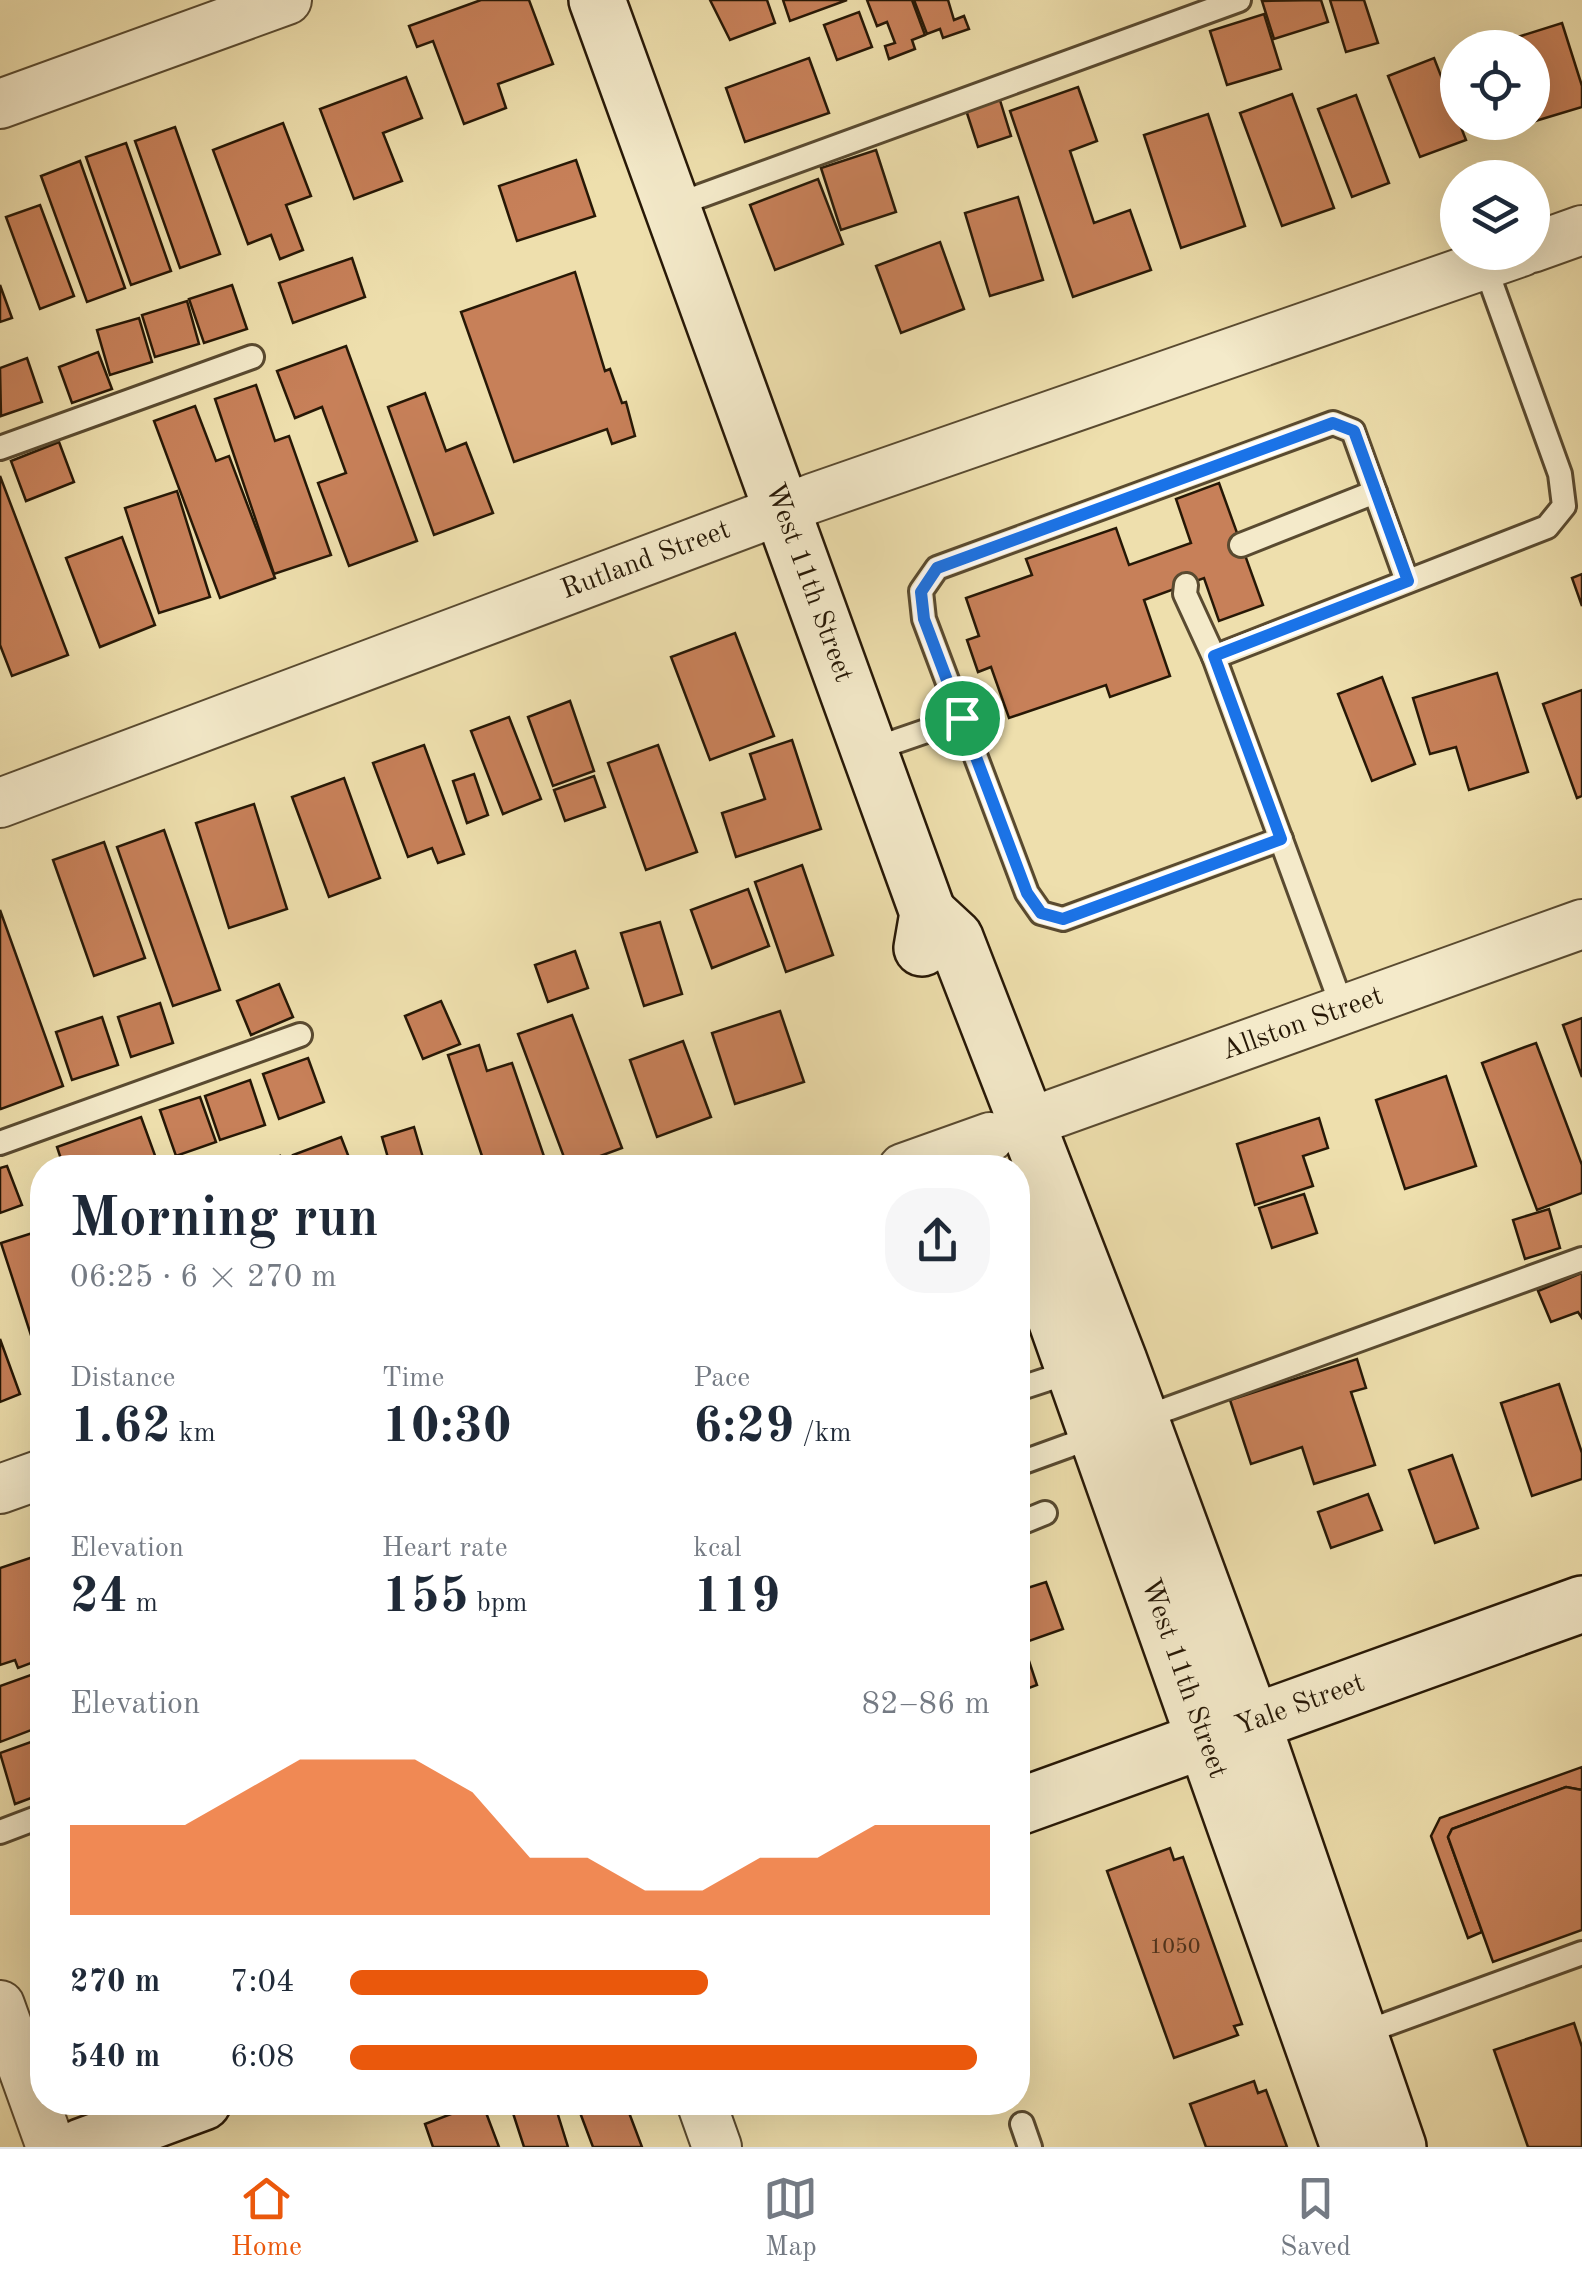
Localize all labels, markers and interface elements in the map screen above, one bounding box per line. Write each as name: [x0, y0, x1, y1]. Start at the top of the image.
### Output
map controls: [1440, 30, 1550, 270]
button: locate: [1440, 30, 1550, 140]
button: layers: [1440, 160, 1550, 270]
street label: West 11th Street: [759, 480, 857, 686]
street label: Rutland Street: [558, 516, 734, 605]
pin: [920, 676, 1005, 761]
icon: arrive: [935, 691, 990, 746]
street label: Allston Street: [1218, 982, 1387, 1066]
button: share: [885, 1188, 990, 1293]
text: Morning run: [70, 1193, 379, 1248]
text: 06:25 · 6 × 270 m: [70, 1262, 337, 1294]
text: Distance: [70, 1365, 175, 1393]
text: Time: [382, 1365, 444, 1393]
text: Pace: [693, 1365, 750, 1393]
text: 1.62: [70, 1403, 171, 1453]
text: 10:30: [382, 1403, 512, 1453]
text: 6:29: [693, 1403, 794, 1453]
text: km: [171, 1420, 216, 1448]
text: /km: [794, 1420, 852, 1448]
text: Elevation: [70, 1535, 184, 1563]
text: Heart rate: [382, 1535, 508, 1563]
text: kcal: [693, 1535, 742, 1563]
text: 24: [70, 1573, 128, 1623]
text: 155: [382, 1573, 469, 1623]
text: 119: [693, 1573, 780, 1623]
street label: West 11th Street: [1135, 1575, 1231, 1782]
text: m: [128, 1590, 158, 1618]
text: bpm: [469, 1590, 528, 1618]
street label: Yale Street: [1232, 1669, 1369, 1741]
text: Elevation: [70, 1689, 200, 1721]
text: 82–86 m: [862, 1689, 990, 1721]
house number: 1050: [1149, 1936, 1201, 1958]
text: 270 m: [70, 1967, 160, 1999]
text: 7:04: [230, 1967, 295, 1999]
text: 540 m: [70, 2042, 160, 2074]
text: 6:08: [230, 2042, 295, 2074]
tab: Home: [231, 2171, 302, 2266]
tab: Map: [763, 2171, 818, 2266]
tab: Saved: [1280, 2171, 1351, 2266]

